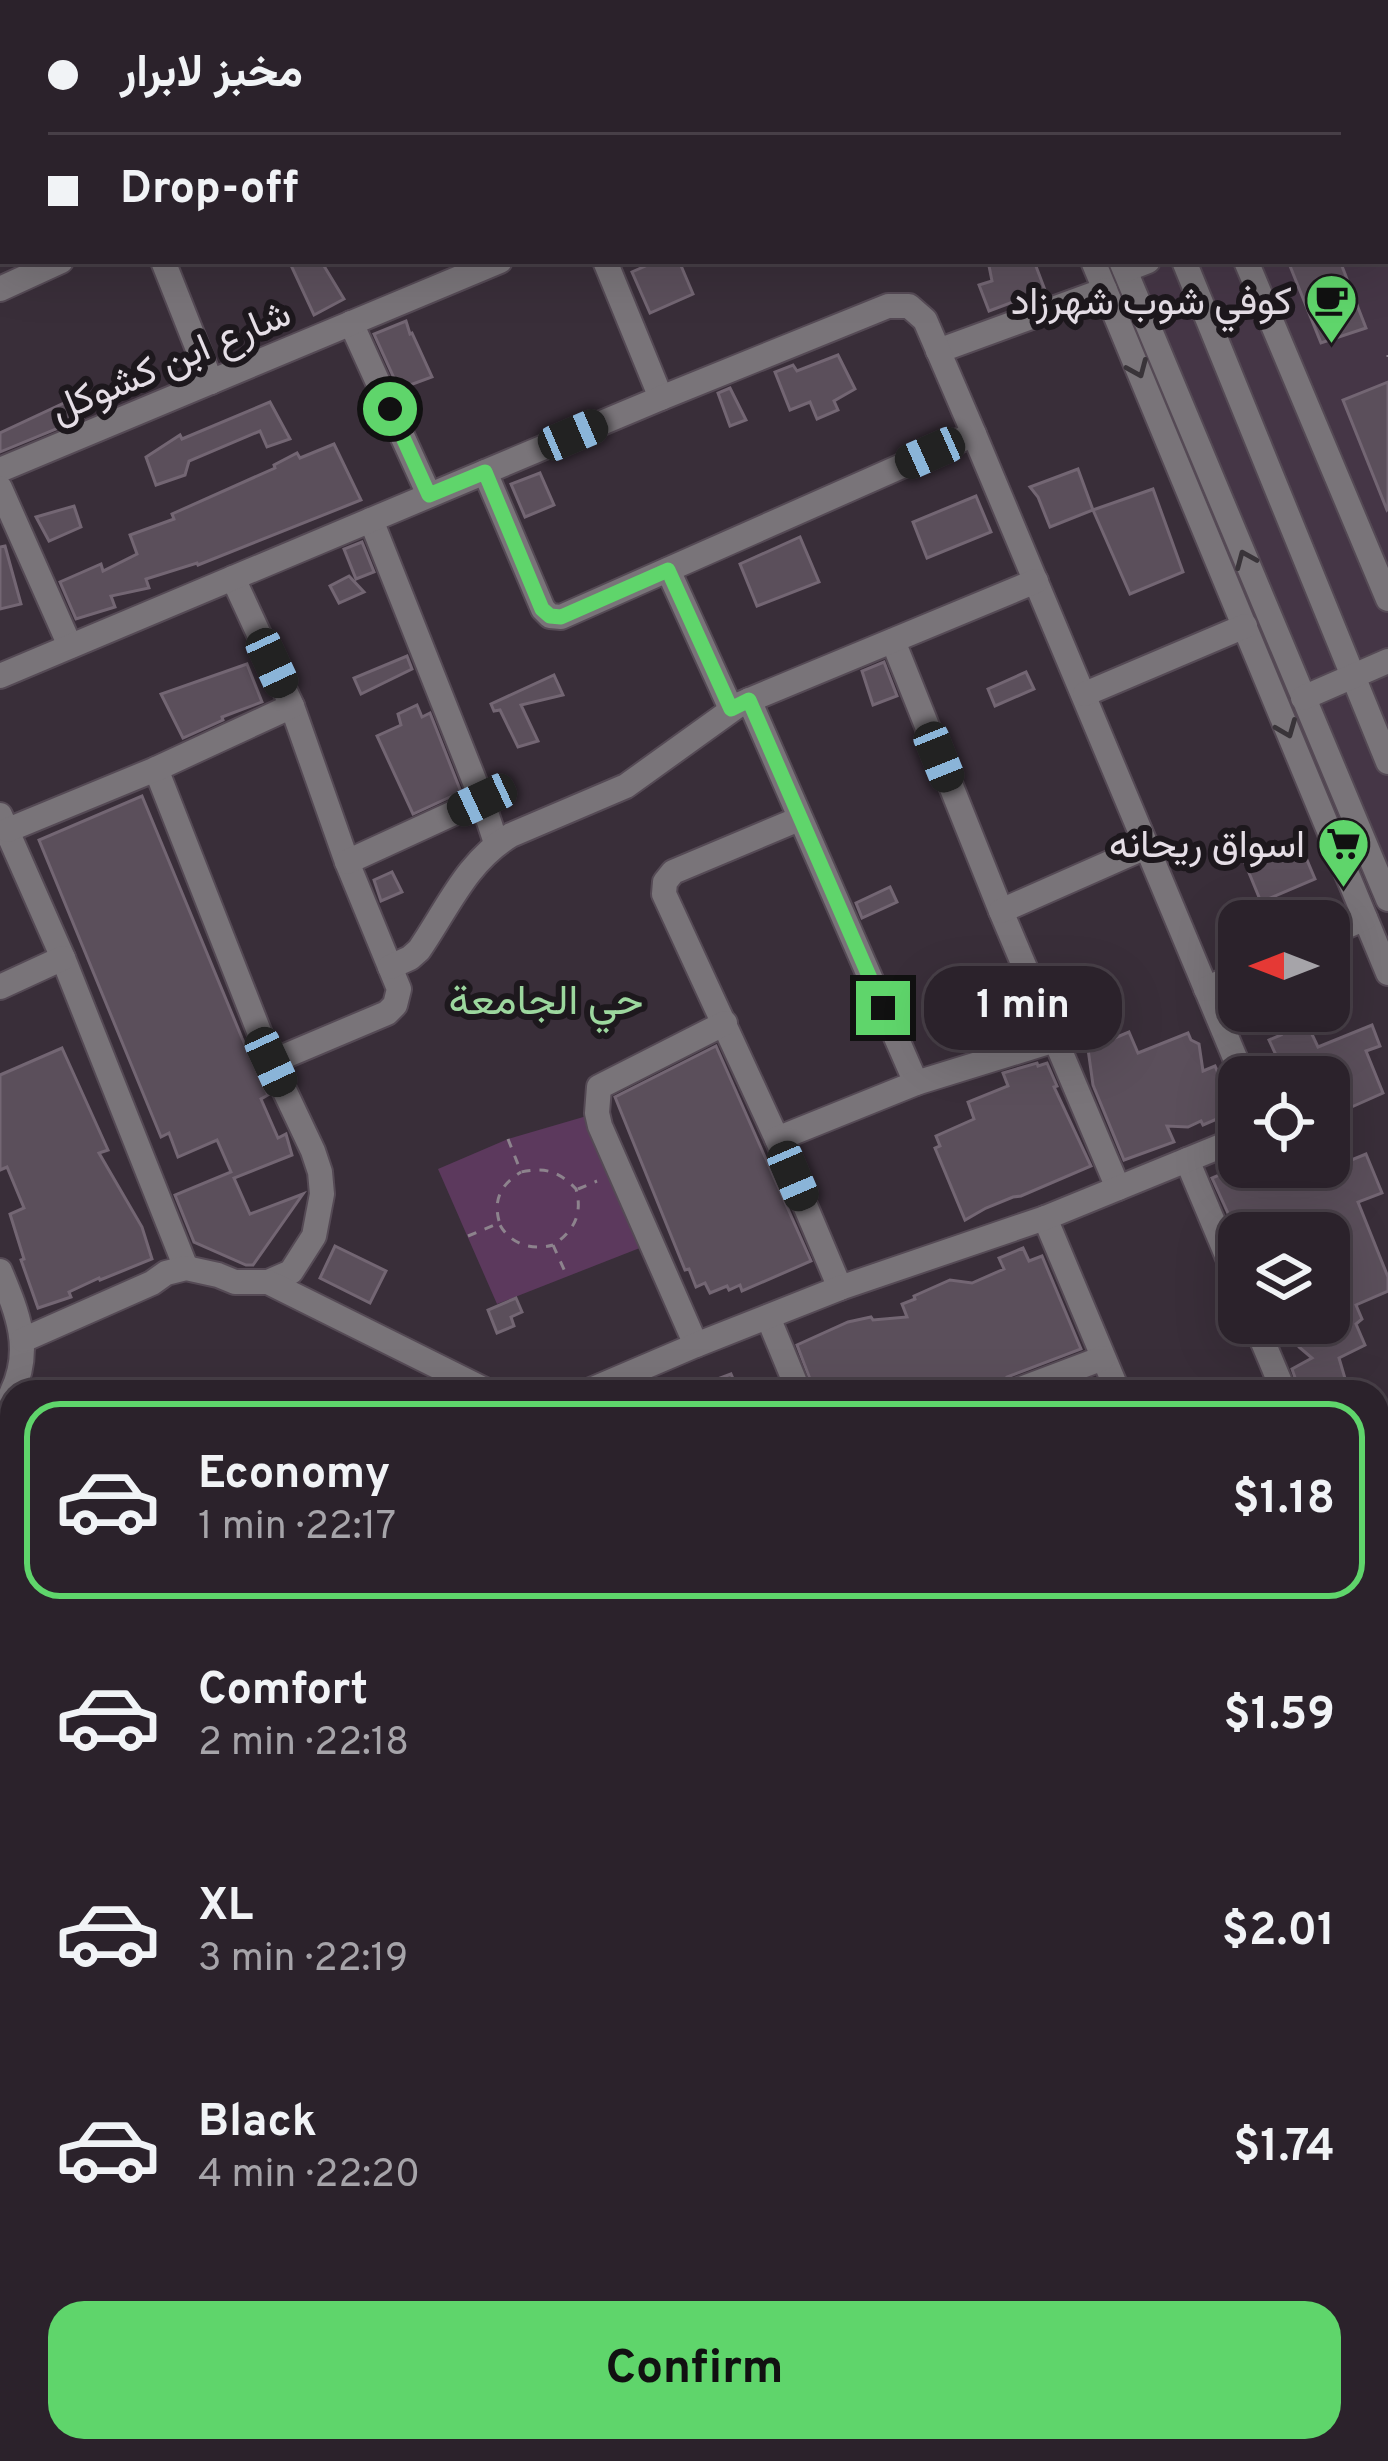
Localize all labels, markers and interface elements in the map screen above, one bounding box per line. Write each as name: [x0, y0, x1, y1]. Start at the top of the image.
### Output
text: مخبز لابرار: [120, 46, 303, 103]
text: Drop-off: [120, 162, 299, 219]
cafe icon: كوفي شوب شهرزاد: [1303, 272, 1359, 346]
place label: كوفي شوب شهرزاد: [1011, 280, 1292, 332]
street label: شارع ابن كشوكل: [44, 291, 299, 437]
one-way arrow: [1124, 358, 1148, 379]
route start: [363, 382, 417, 436]
car: [533, 404, 613, 466]
car: [890, 422, 970, 484]
one-way arrow: [1235, 549, 1259, 570]
car: [240, 623, 304, 703]
car: [909, 717, 969, 797]
one-way arrow: [1273, 718, 1297, 739]
car: [442, 768, 522, 832]
supermarket icon: اسواق ريحانه: [1316, 815, 1372, 889]
place label: اسواق ريحانه: [1109, 823, 1305, 872]
north arrow: [1218, 900, 1350, 1032]
map controls: [1218, 900, 1350, 1344]
callout: 1 min: [925, 966, 1123, 1050]
district label: حي الجامعة: [449, 977, 643, 1034]
route end: [856, 981, 910, 1035]
text: 1 min: [976, 983, 1070, 1032]
car: [239, 1022, 303, 1102]
button: locate: [1218, 1056, 1350, 1188]
car: [762, 1136, 824, 1216]
button: layers: [1218, 1212, 1350, 1344]
icon: car: [54, 1446, 162, 1554]
text: Economy: [198, 1447, 390, 1504]
text: $1.18: [1232, 1472, 1335, 1529]
text: 1 min · 22:17: [198, 1504, 396, 1553]
icon: car: [54, 1662, 162, 1770]
text: Comfort: [198, 1663, 368, 1720]
text: $1.59: [1224, 1688, 1335, 1745]
text: 2 min · 22:18: [198, 1720, 409, 1769]
icon: car: [54, 1878, 162, 1986]
text: XL: [198, 1879, 253, 1936]
text: $2.01: [1222, 1904, 1335, 1961]
text: 3 min · 22:19: [198, 1936, 408, 1985]
icon: car: [54, 2094, 162, 2202]
text: Black: [198, 2095, 317, 2152]
text: $1.74: [1233, 2120, 1335, 2177]
text: 4 min · 22:20: [198, 2152, 420, 2201]
button: Confirm: [48, 2301, 1341, 2439]

